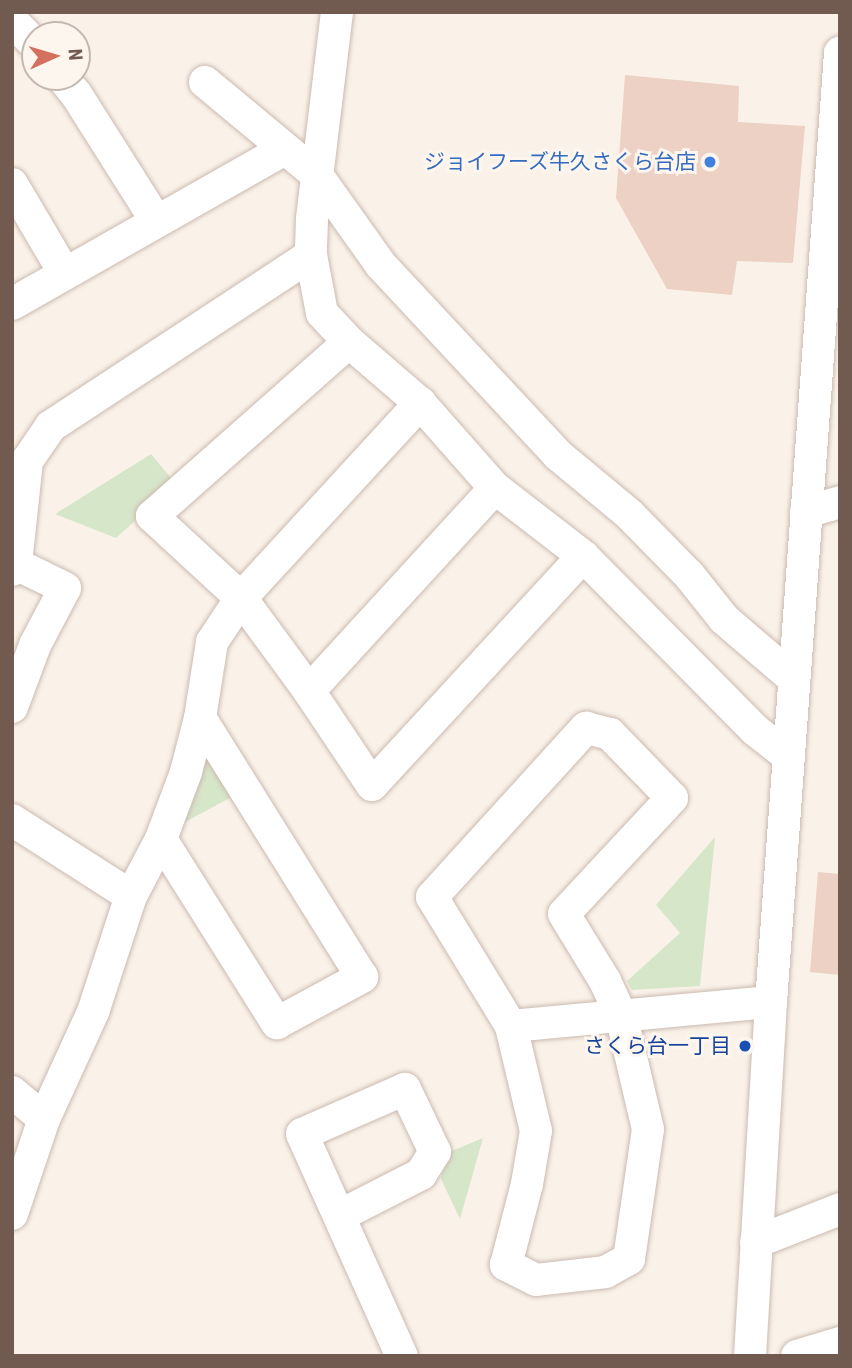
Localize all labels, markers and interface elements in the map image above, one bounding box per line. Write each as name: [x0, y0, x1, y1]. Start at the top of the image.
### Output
north arrow: [21, 21, 91, 91]
text: N: [64, 48, 87, 61]
place label: ジョイフーズ牛久さくら台店: [423, 149, 696, 175]
marker: ジョイフーズ牛久さくら台店: [702, 154, 718, 170]
place label: さくら台一丁目: [584, 1033, 731, 1059]
marker: さくら台一丁目: [737, 1038, 753, 1054]

